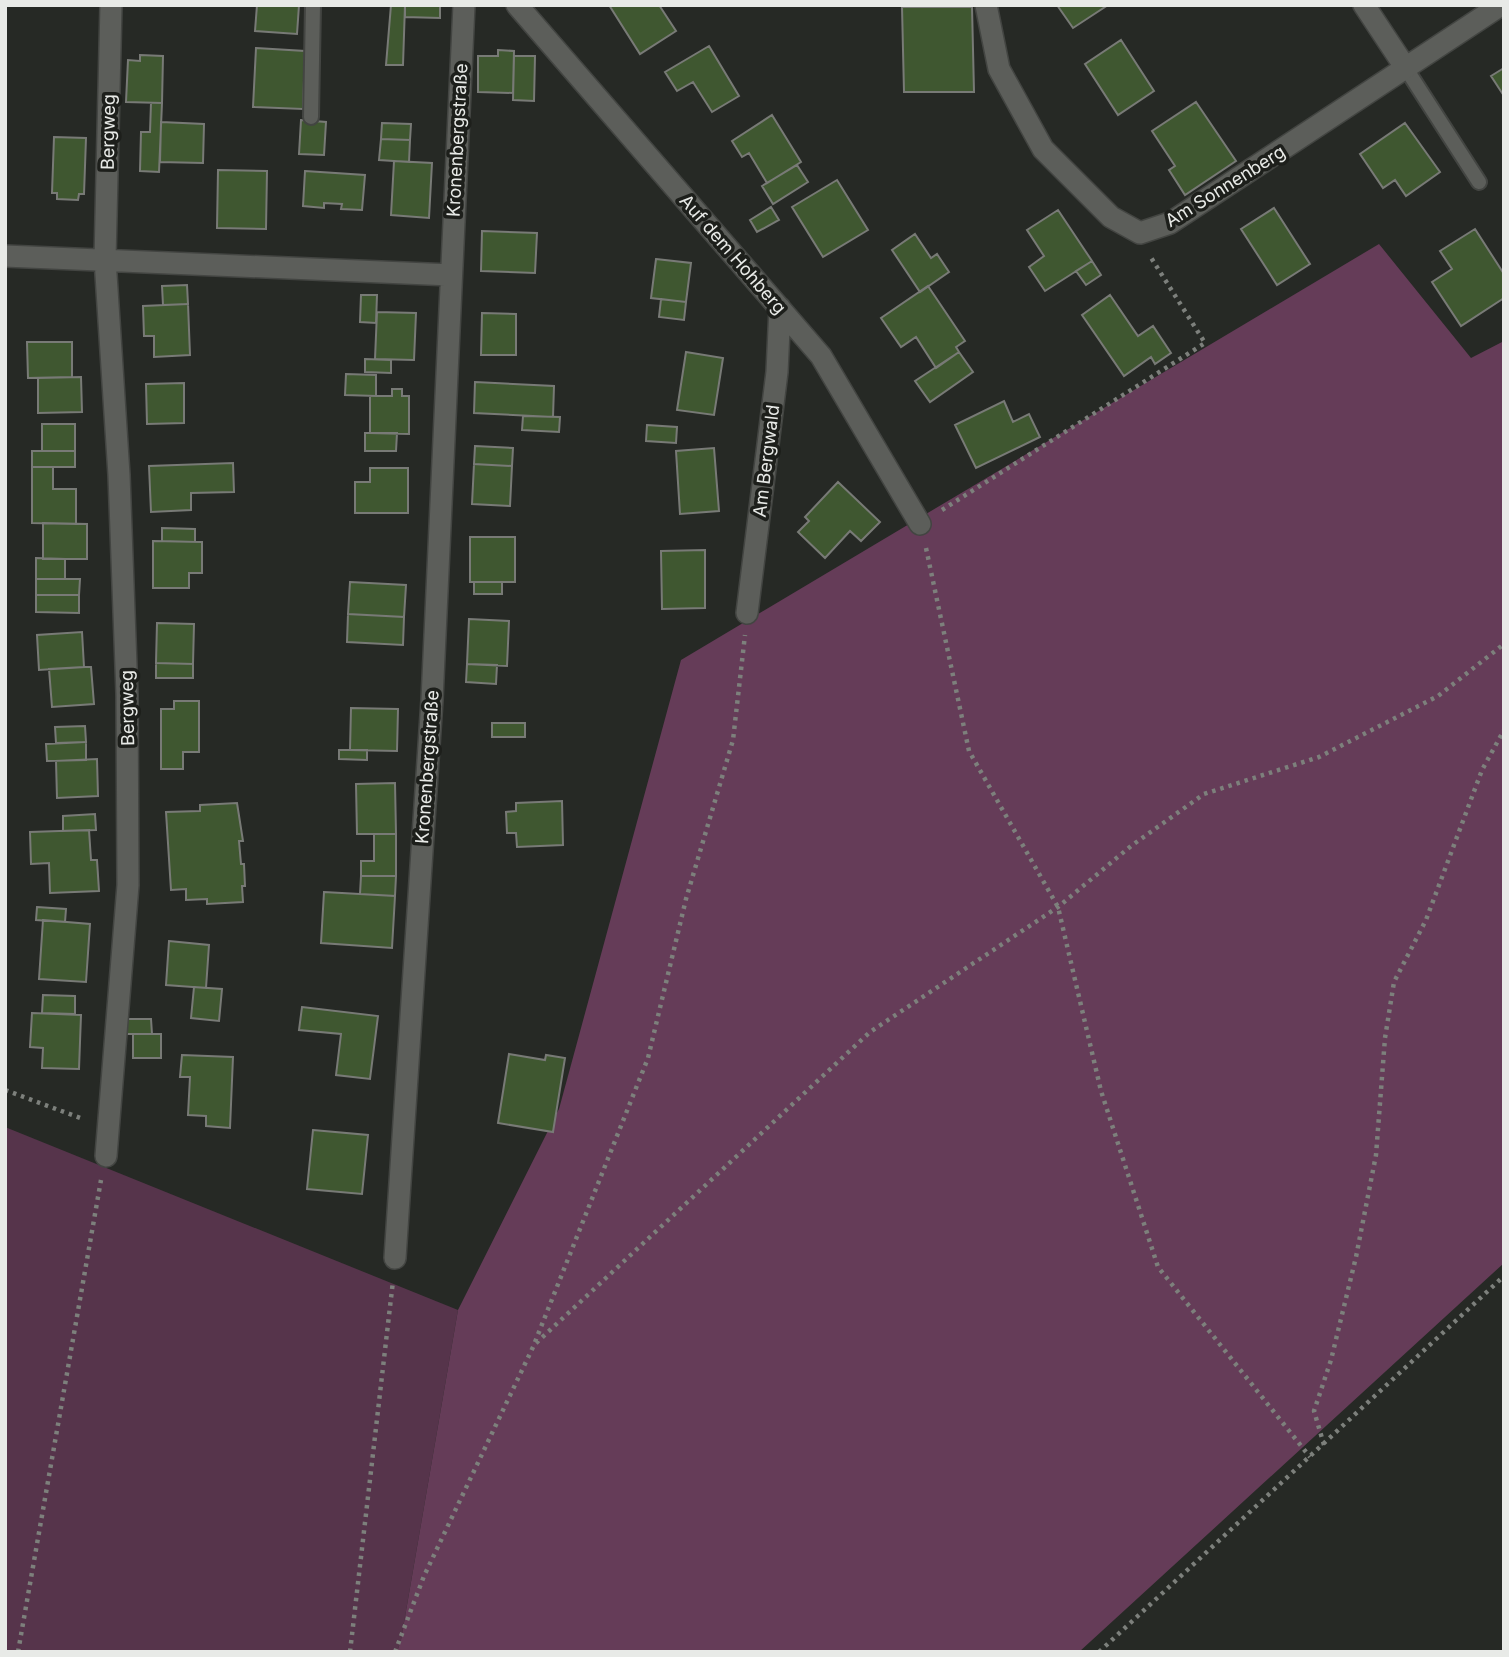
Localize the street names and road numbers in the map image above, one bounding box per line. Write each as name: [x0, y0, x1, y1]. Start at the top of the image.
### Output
street label: Kronenbergstraße: [442, 63, 472, 217]
street label: Bergweg: [97, 94, 119, 170]
street label: Am Sonnenberg: [1161, 141, 1289, 231]
street label: Auf dem Hohberg: [676, 190, 790, 318]
street label: Am Bergwald: [749, 404, 783, 518]
street label: Bergweg: [116, 670, 138, 746]
street label: Kronenbergstraße: [411, 689, 443, 845]

